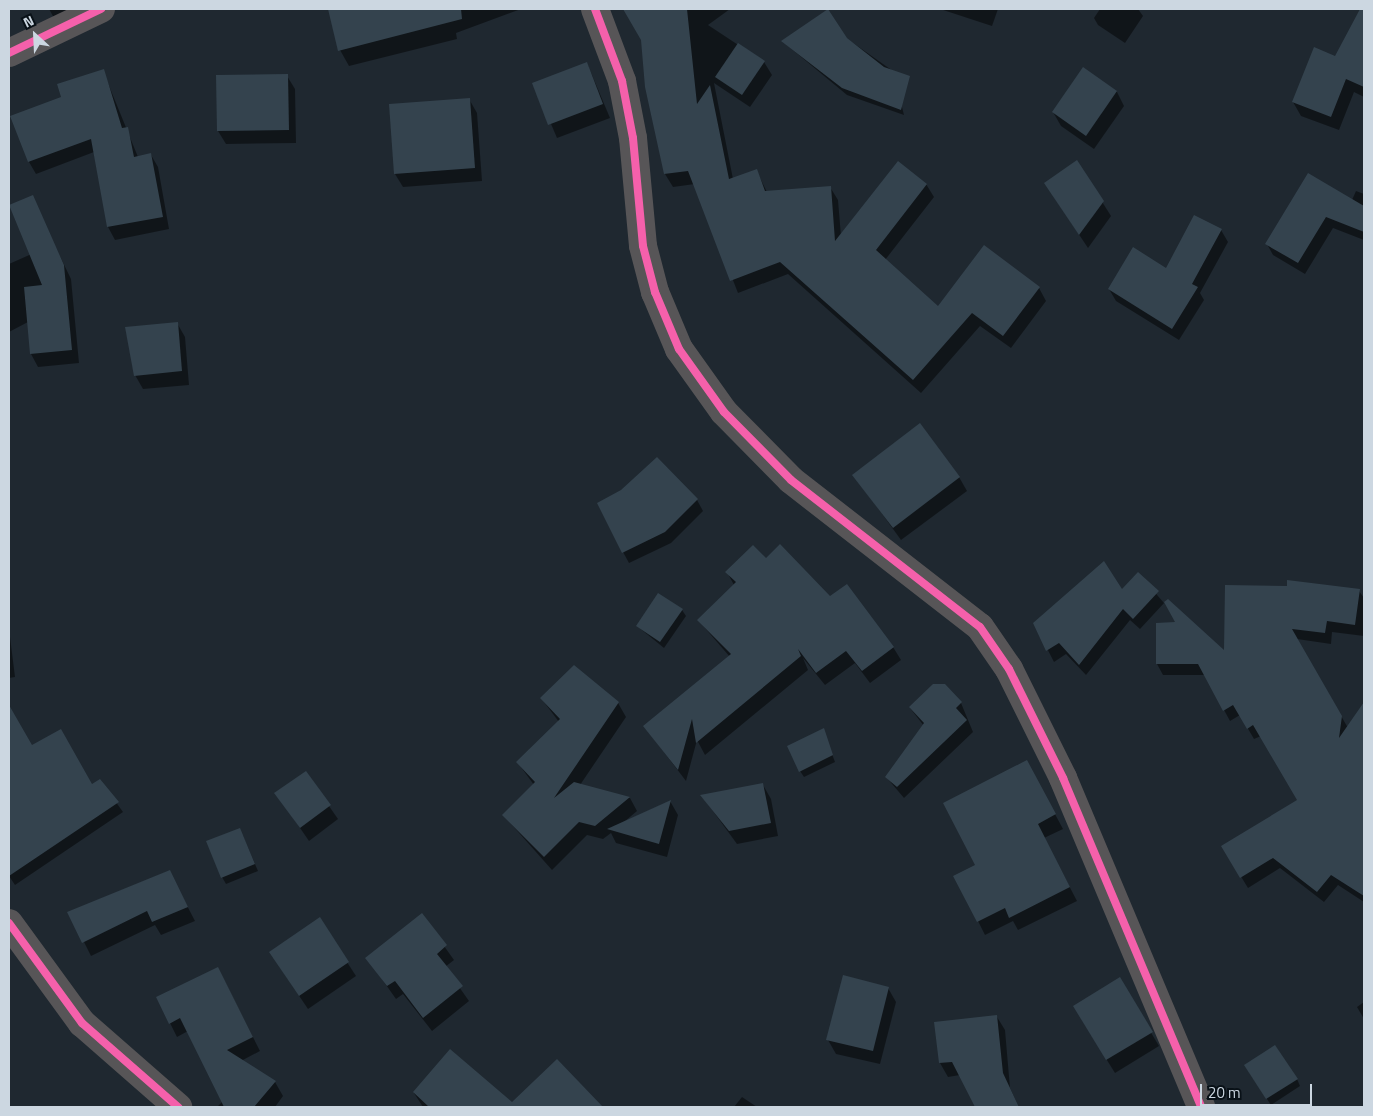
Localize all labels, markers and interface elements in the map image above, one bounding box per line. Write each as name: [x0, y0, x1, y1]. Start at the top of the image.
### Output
text: N: [20, 9, 37, 33]
north arrow: [10, 10, 60, 60]
scale bar: [1203, 1074, 1316, 1106]
text: 20 m: [1208, 1081, 1241, 1104]

